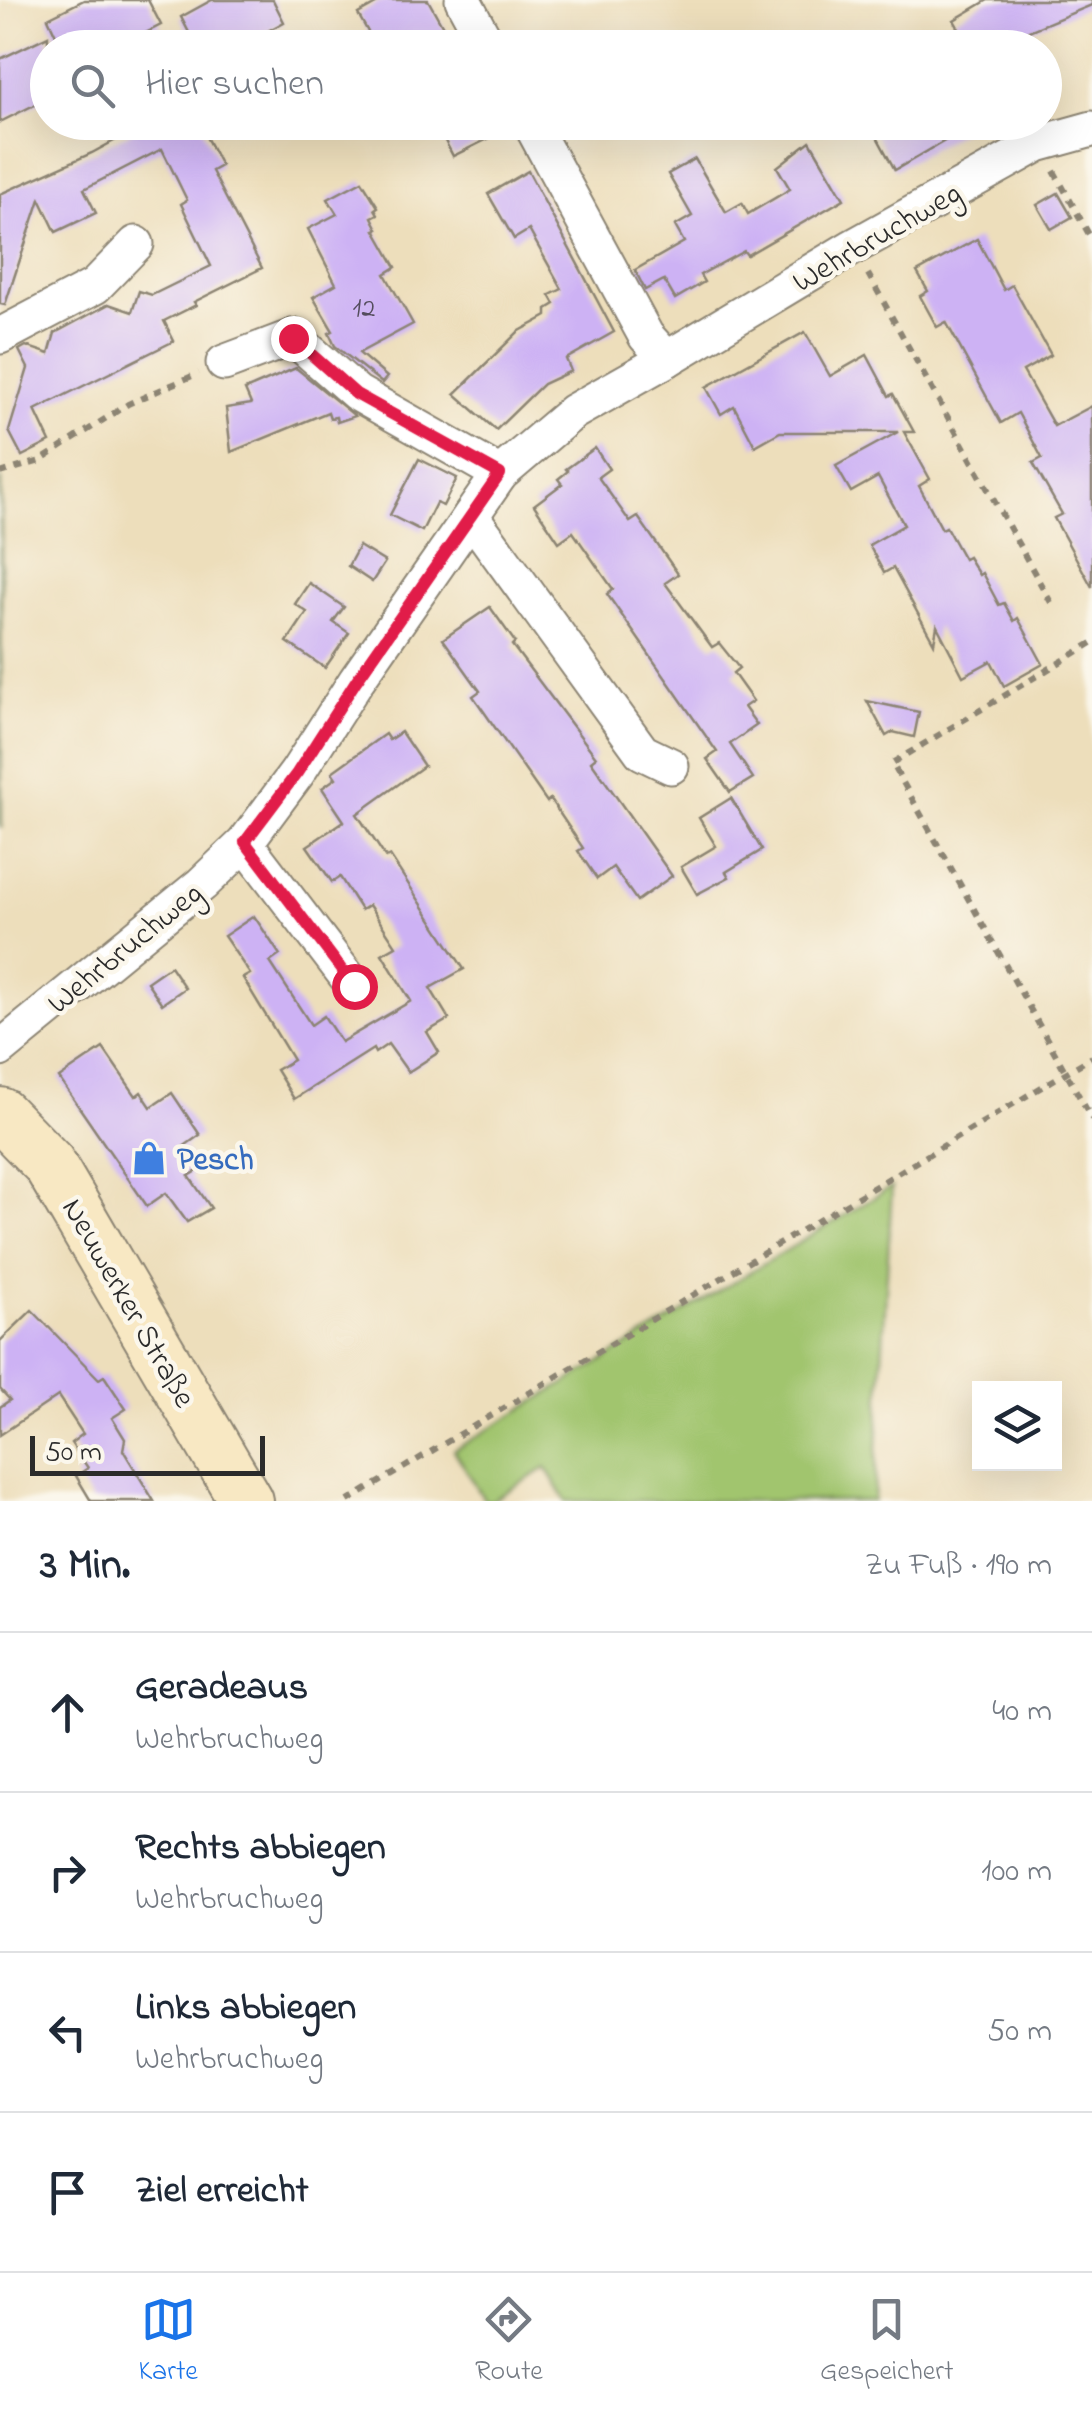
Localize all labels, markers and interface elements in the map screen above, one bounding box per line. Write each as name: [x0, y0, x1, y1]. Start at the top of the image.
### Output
search box: [30, 30, 1062, 140]
text: Hier suchen: [145, 57, 324, 113]
icon: search: [65, 58, 120, 113]
street label: Wehrbruchweg: [784, 172, 971, 306]
house number: 12: [353, 289, 375, 330]
route end: [271, 316, 317, 362]
street label: Wehrbruchweg: [38, 872, 214, 1027]
route start: [332, 964, 378, 1010]
place label: Pesch: [177, 1138, 254, 1185]
shop icon: Pesch: [130, 1139, 168, 1177]
street label: Neuwerker Straße: [48, 1190, 206, 1418]
map controls: [972, 1381, 1062, 1471]
button: layers: [972, 1381, 1062, 1471]
scale bar: [30, 1431, 265, 1476]
text: 50 m: [45, 1433, 102, 1474]
text: 3 Min.: [40, 1536, 130, 1597]
text: Zu Fuß · 190 m: [865, 1543, 1052, 1590]
text: Geradeaus: [135, 1661, 308, 1717]
icon: ahead: [40, 1685, 95, 1740]
text: 40 m: [992, 1689, 1052, 1736]
text: Wehrbruchweg: [135, 1717, 323, 1764]
text: Rechts abbiegen: [135, 1821, 386, 1877]
icon: right: [40, 1845, 95, 1900]
text: 100 m: [981, 1849, 1052, 1896]
text: Wehrbruchweg: [135, 1877, 323, 1924]
text: Links abbiegen: [135, 1981, 356, 2037]
icon: left: [40, 2005, 95, 2060]
text: 50 m: [987, 2009, 1052, 2056]
text: Wehrbruchweg: [135, 2037, 323, 2084]
text: Ziel erreicht: [135, 2164, 308, 2220]
icon: arrive: [40, 2165, 95, 2220]
tab: Karte: [139, 2292, 198, 2393]
tab: Route: [475, 2292, 543, 2393]
tab: Gespeichert: [820, 2292, 953, 2393]

